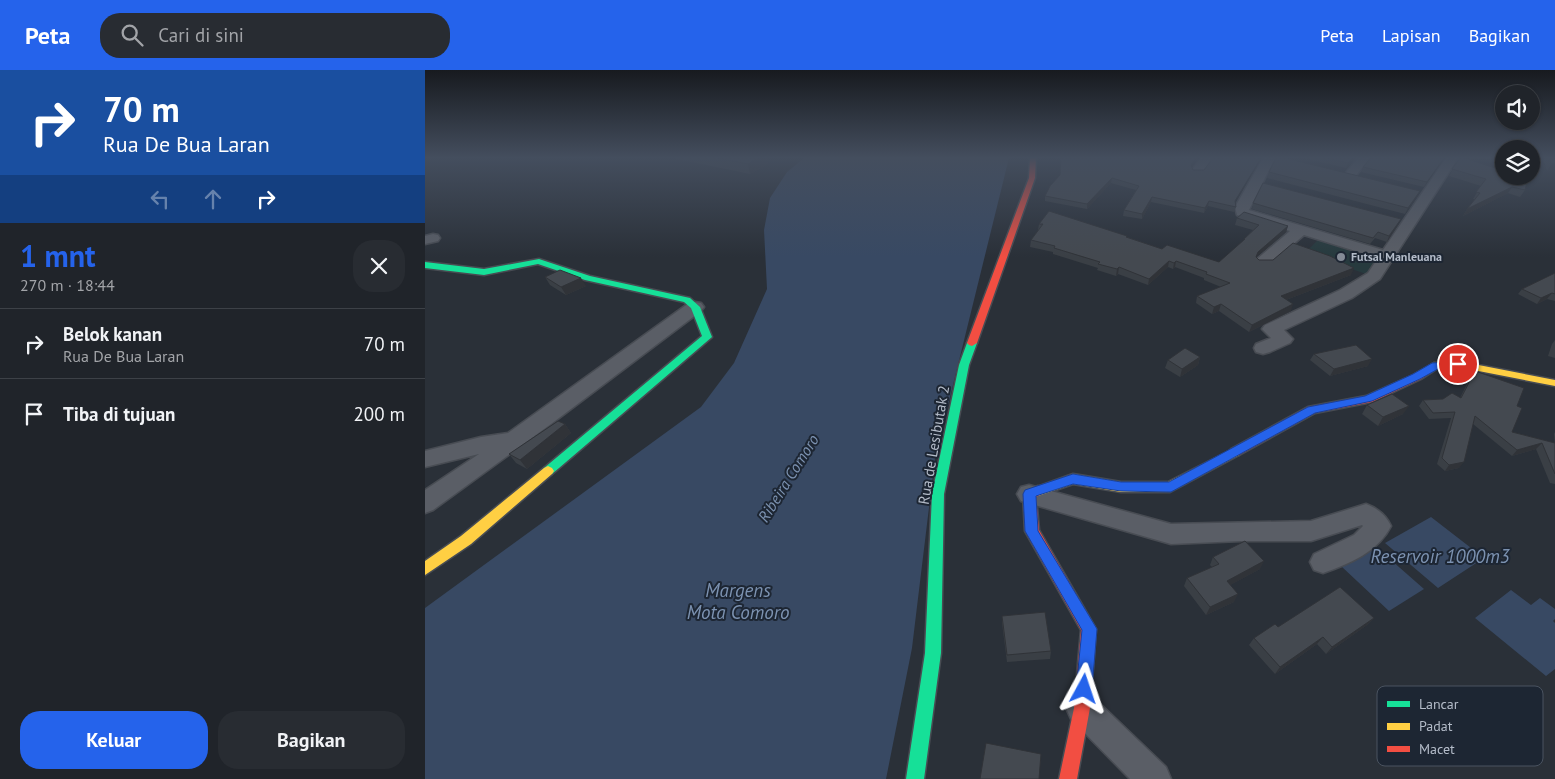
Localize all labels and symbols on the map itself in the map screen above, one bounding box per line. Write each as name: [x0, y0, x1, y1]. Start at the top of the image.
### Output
place label: Futsal Manleuana: [1351, 249, 1442, 264]
marker: Futsal Manleuana: [1335, 251, 1347, 263]
pin: [1437, 343, 1479, 385]
street label: Rua de Lesibutak 2: [914, 384, 953, 506]
water label: Ribeira Comoro: [753, 430, 823, 526]
water label: Reservoir 1000m3: [1370, 544, 1511, 568]
water label: Margens Mota Comoro: [687, 578, 789, 624]
position arrow: [1057, 662, 1109, 714]
legend: [1377, 686, 1543, 766]
text: Lancar: [1419, 695, 1459, 713]
text: Padat: [1419, 717, 1453, 735]
text: Macet: [1419, 740, 1455, 758]

